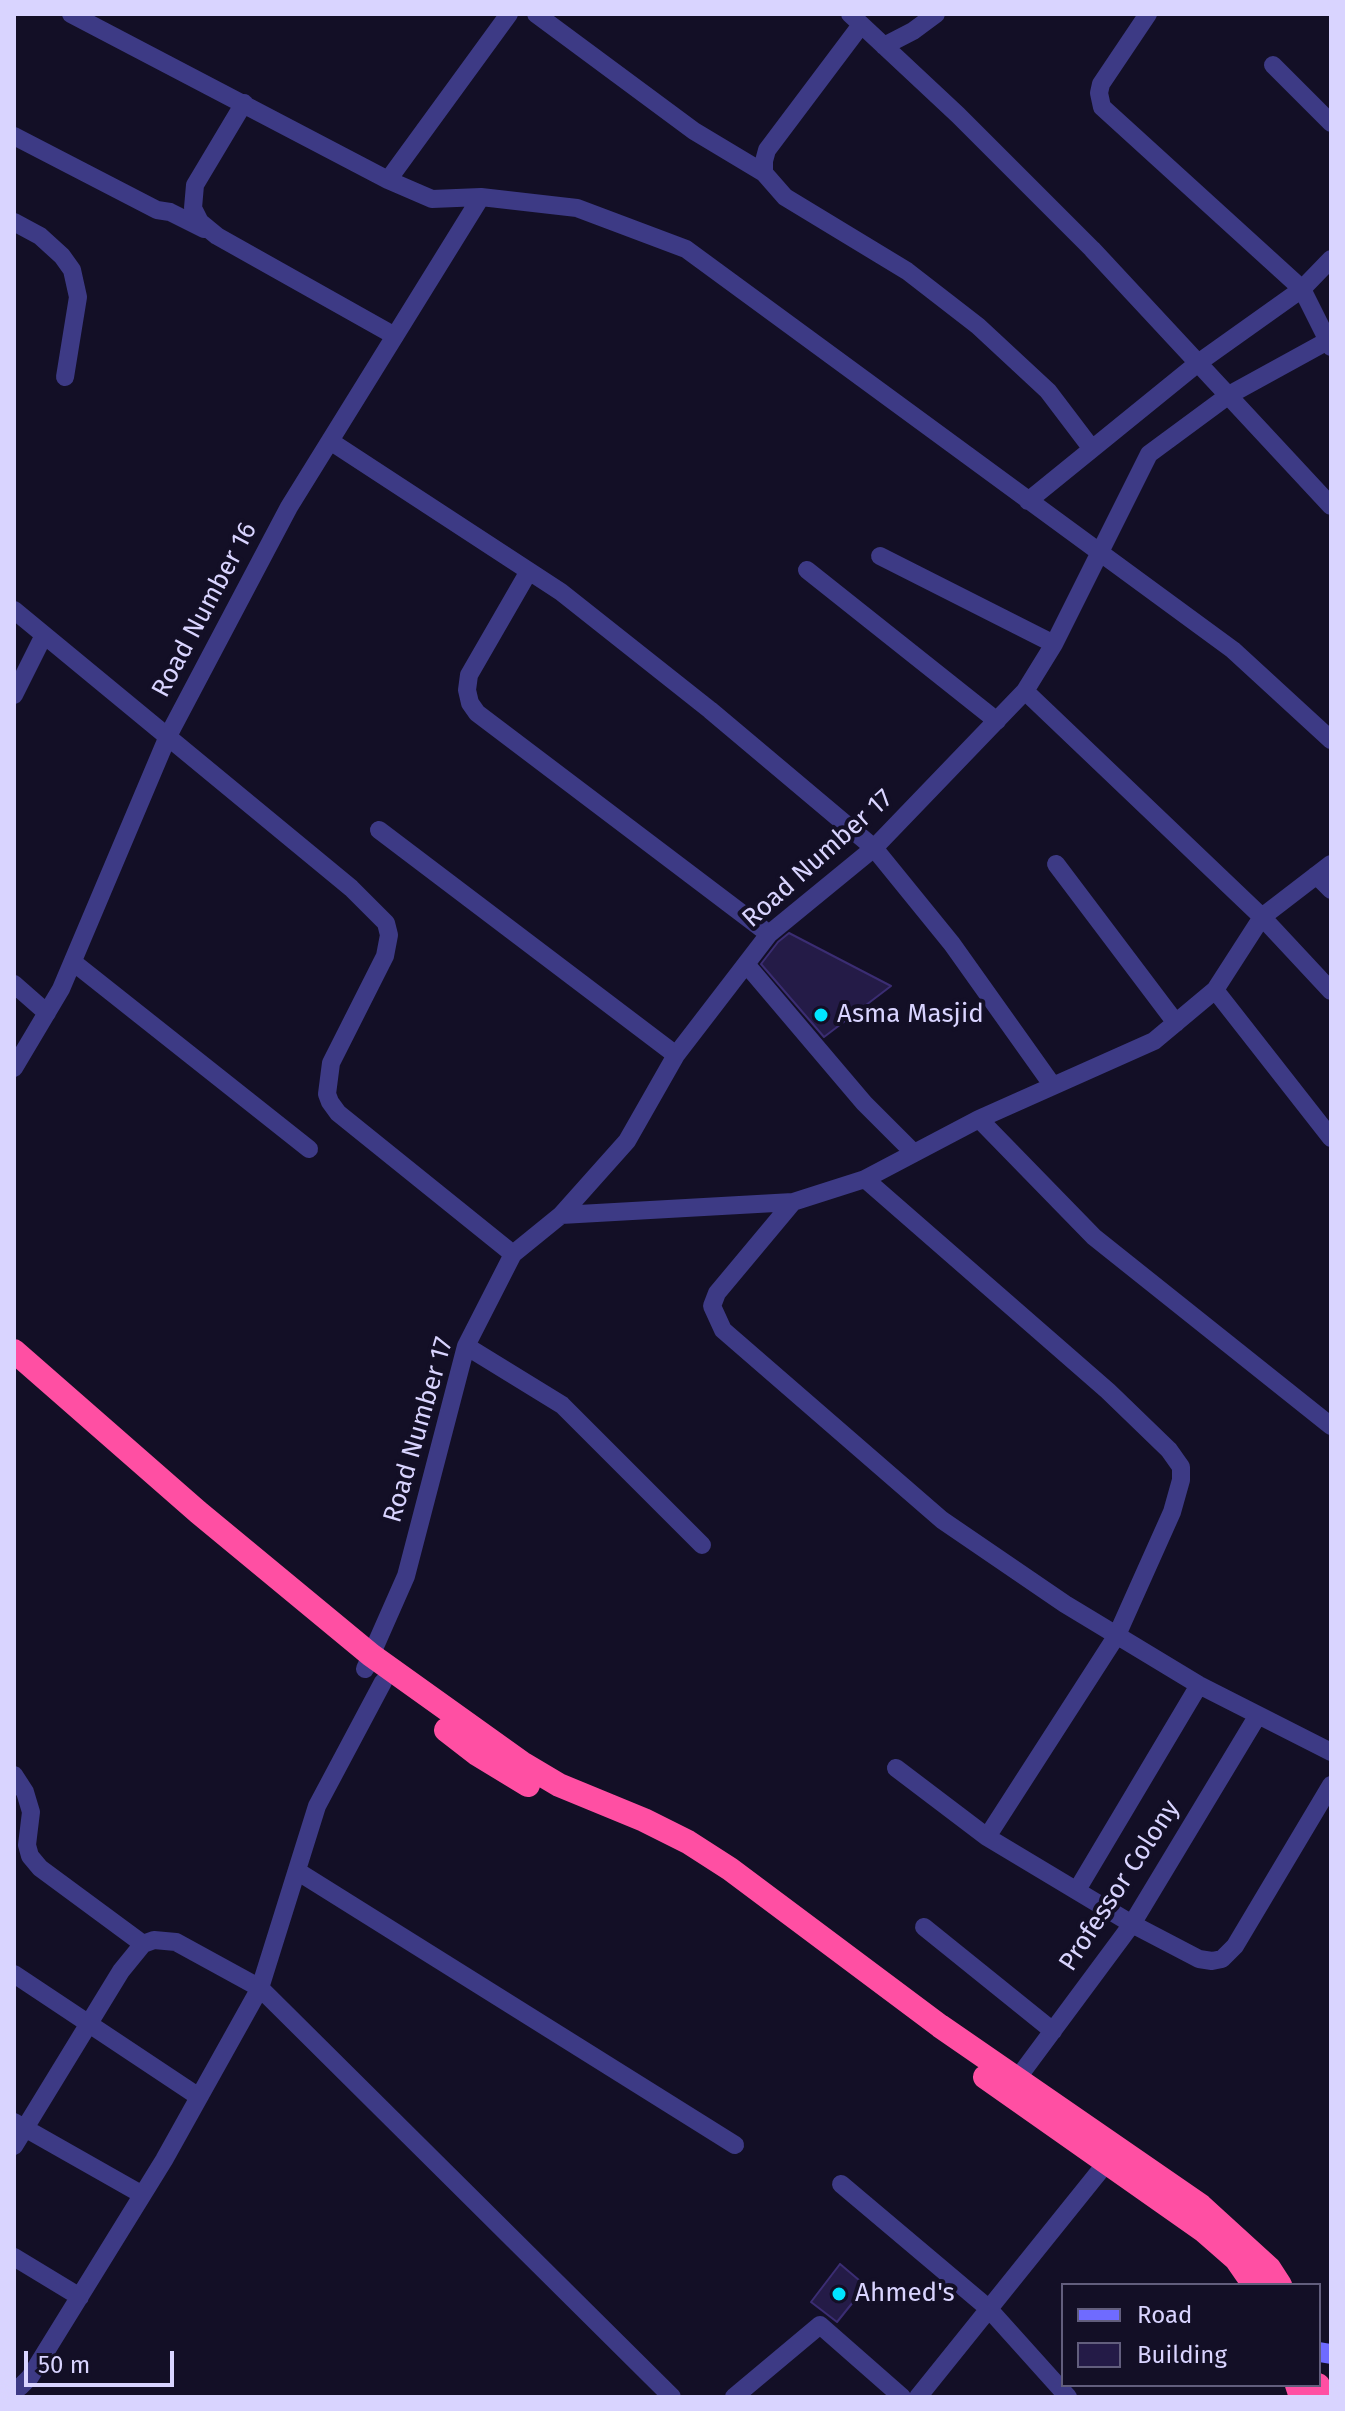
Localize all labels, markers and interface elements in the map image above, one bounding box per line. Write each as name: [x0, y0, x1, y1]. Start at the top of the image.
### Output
street label: Road Number 16: [146, 517, 264, 703]
street label: Road Number 17: [736, 783, 900, 935]
place label: Asma Masjid: [837, 999, 984, 1031]
marker: Asma Masjid: [812, 1006, 830, 1024]
street label: Road Number 17: [378, 1334, 460, 1526]
street label: Professor Colony: [1053, 1795, 1187, 1977]
place label: Ahmed's: [855, 2278, 955, 2310]
legend: [1061, 2283, 1321, 2387]
marker: Ahmed's: [830, 2285, 848, 2303]
text: Road: [1137, 2301, 1192, 2329]
scale bar: [28, 2335, 178, 2385]
text: Building: [1137, 2341, 1227, 2369]
text: 50 m: [38, 2351, 90, 2379]

